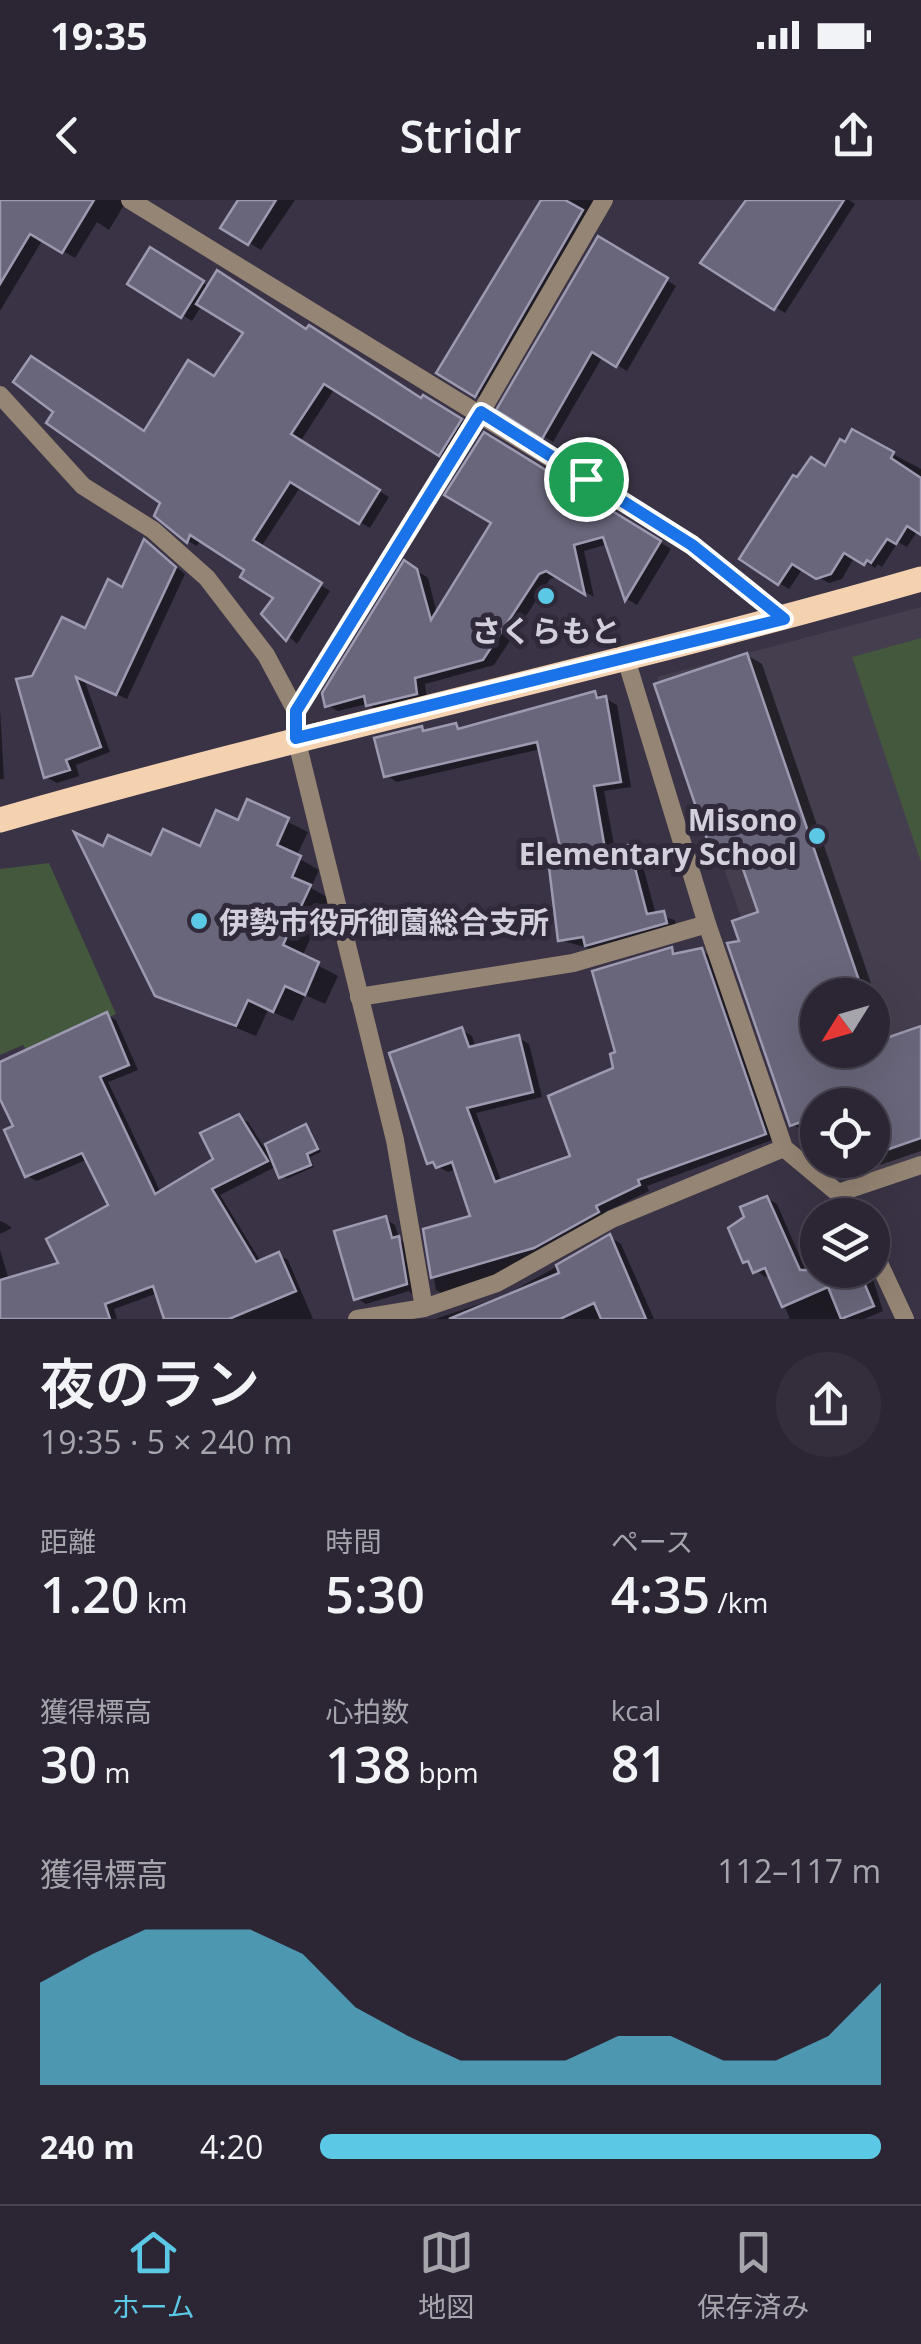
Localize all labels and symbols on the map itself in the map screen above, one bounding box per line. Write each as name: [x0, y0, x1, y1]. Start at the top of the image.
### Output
pin: [544, 437, 629, 522]
marker: さくらもと: [535, 585, 557, 607]
place label: さくらもと: [471, 610, 621, 651]
place label: Misono Elementary School: [519, 799, 797, 874]
marker: Misono Elementary School: [806, 825, 828, 847]
place label: 伊勢市役所御薗総合支所: [219, 901, 549, 942]
marker: 伊勢市役所御薗総合支所: [188, 910, 210, 932]
north arrow: [800, 978, 890, 1068]

